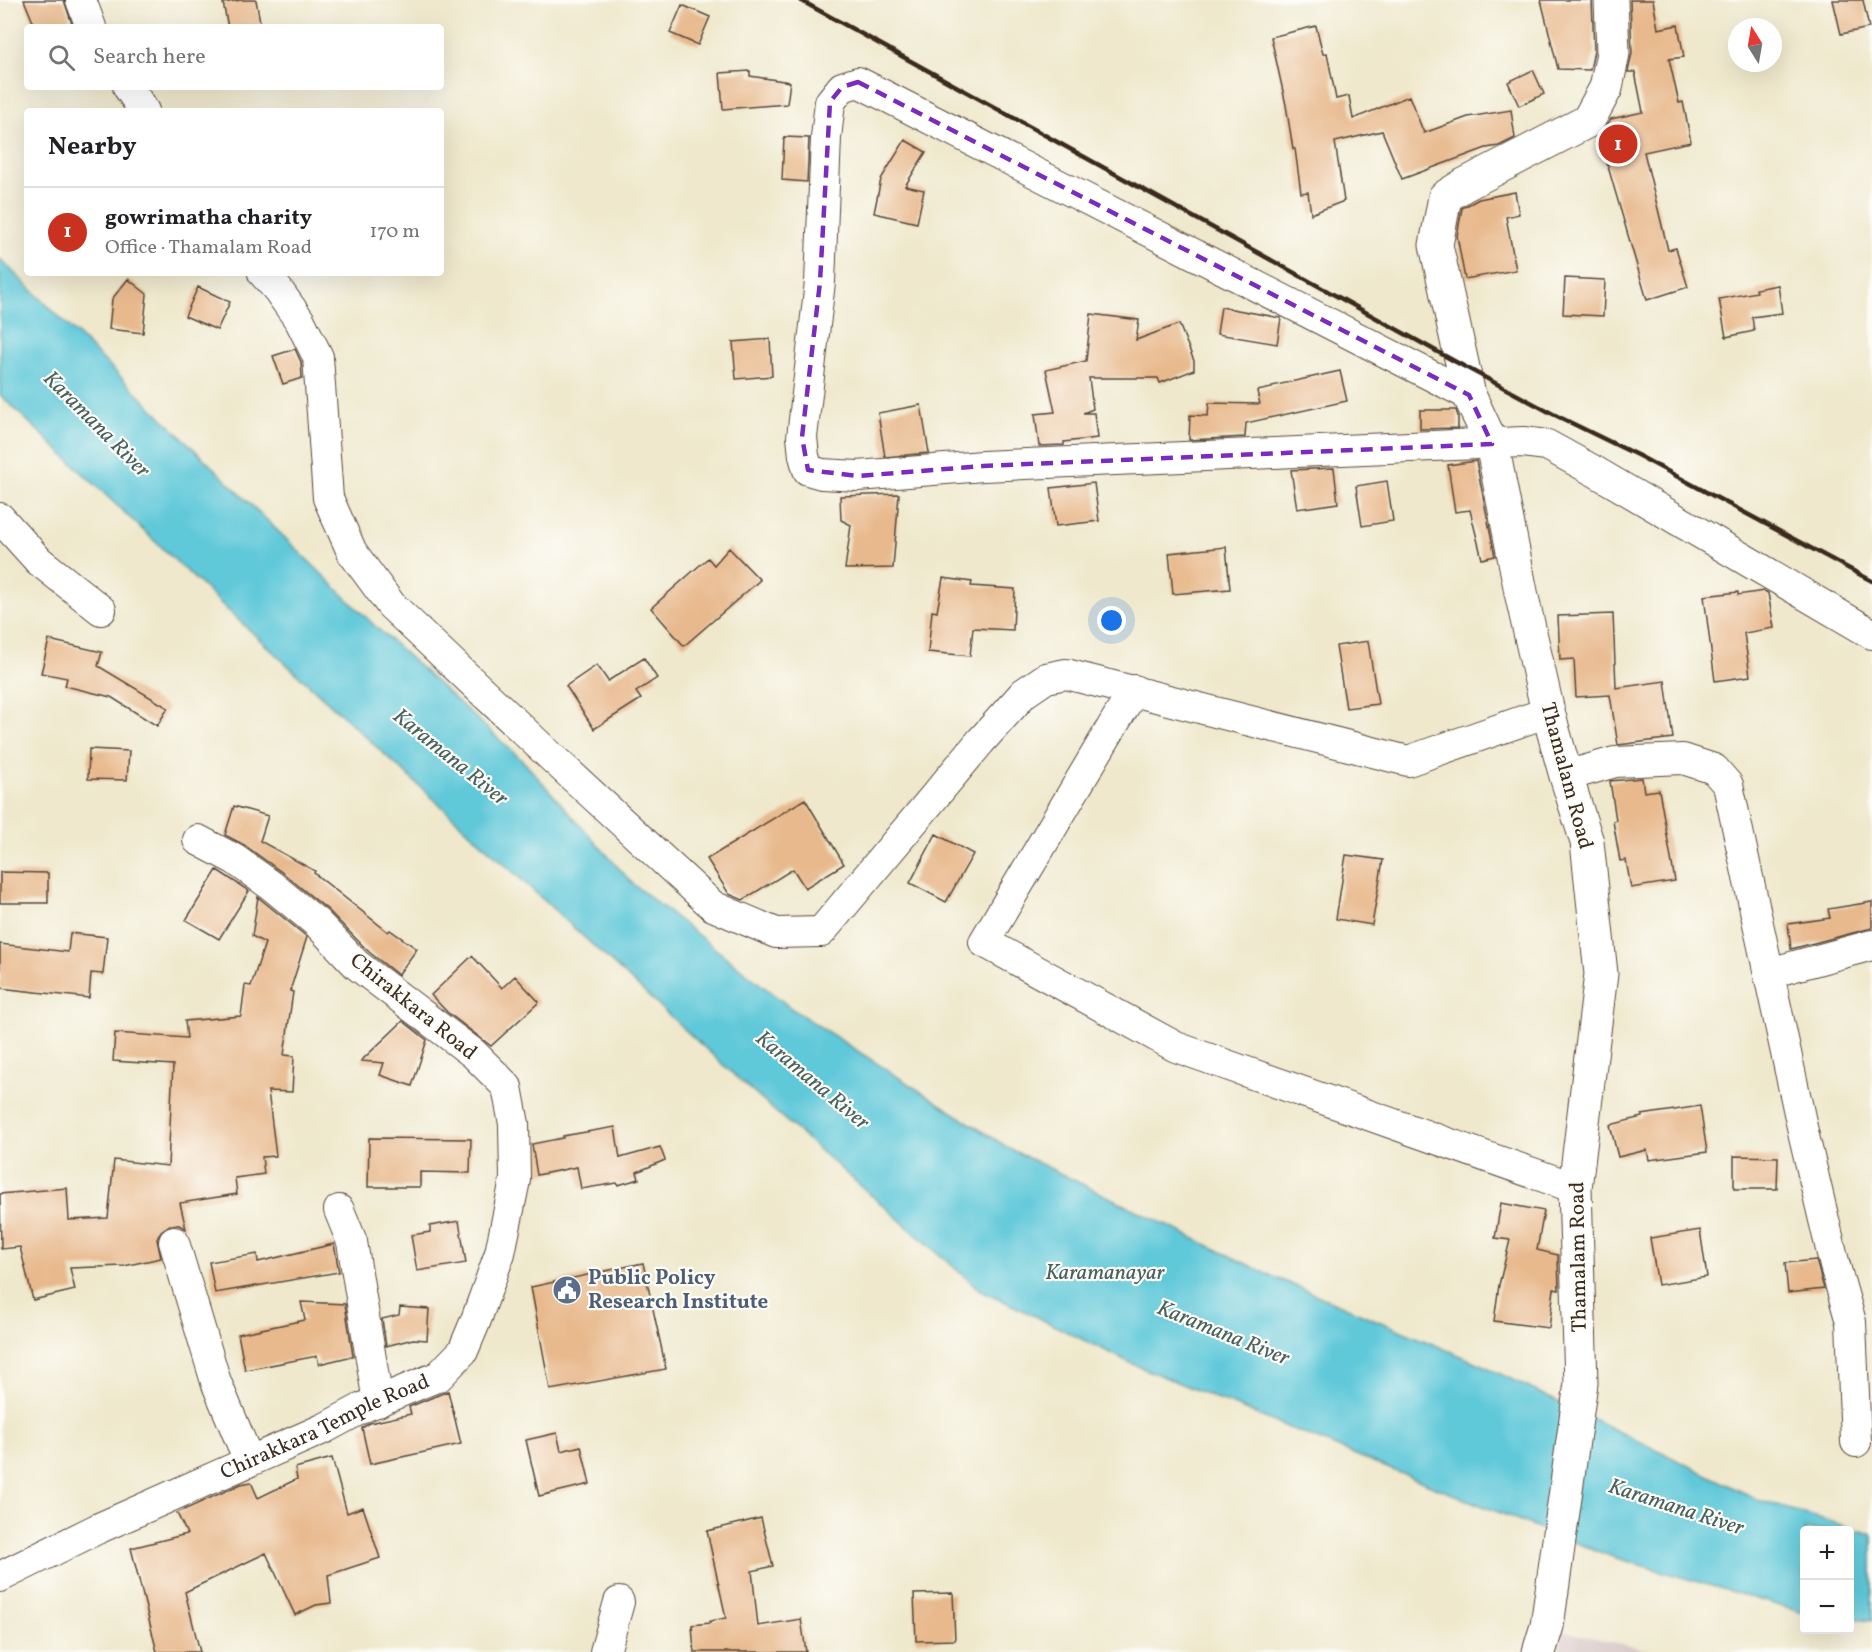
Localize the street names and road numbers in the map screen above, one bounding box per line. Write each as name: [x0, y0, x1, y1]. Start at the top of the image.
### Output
street label: Thamalam Road: [1532, 699, 1600, 853]
street label: Chirakkara Road: [343, 947, 483, 1067]
street label: Thamalam Road: [1563, 1181, 1595, 1333]
street label: Chirakkara Temple Road: [216, 1367, 434, 1487]

